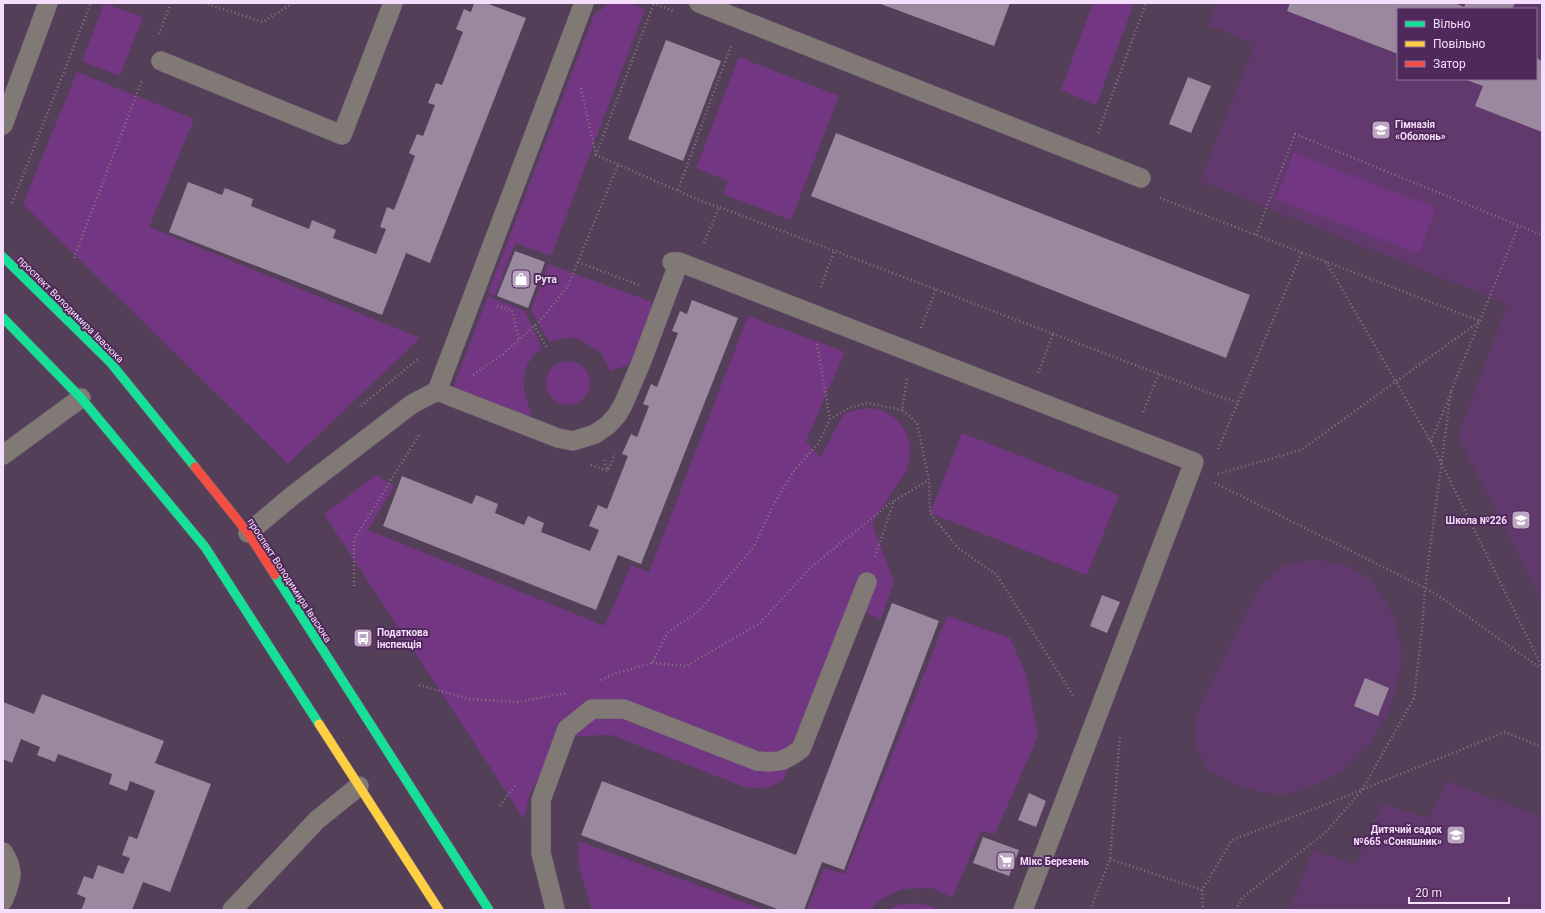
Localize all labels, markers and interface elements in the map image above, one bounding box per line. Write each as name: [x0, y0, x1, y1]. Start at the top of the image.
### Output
legend: [1397, 8, 1537, 80]
text: Вільно: [1433, 17, 1471, 31]
text: Повільно: [1433, 37, 1486, 51]
text: Затор: [1433, 57, 1466, 71]
school or university icon: Гімназія «Оболонь»: [1370, 119, 1392, 141]
place label: Гімназія «Оболонь»: [1395, 119, 1446, 142]
street label: проспект Володимира Івасюка: [15, 254, 126, 365]
shop icon: Рута: [510, 268, 532, 290]
place label: Рута: [535, 274, 558, 285]
school or university icon: Школа №226: [1510, 509, 1532, 531]
place label: Школа №226: [1446, 515, 1507, 526]
street label: проспект Володимира Івасюка: [245, 516, 334, 644]
bus stop icon: Податкова інспекція: [352, 627, 374, 649]
place label: Податкова інспекція: [377, 627, 429, 650]
place label: Дитячий садок №665 «Соняшник»: [1354, 824, 1442, 847]
school or university icon: Дитячий садок №665 «Соняшник»: [1445, 824, 1467, 846]
supermarket icon: Мікс Березень: [995, 850, 1017, 872]
place label: Мікс Березень: [1020, 856, 1090, 867]
scale bar: [1409, 879, 1509, 905]
text: 20 m: [1415, 886, 1442, 900]

